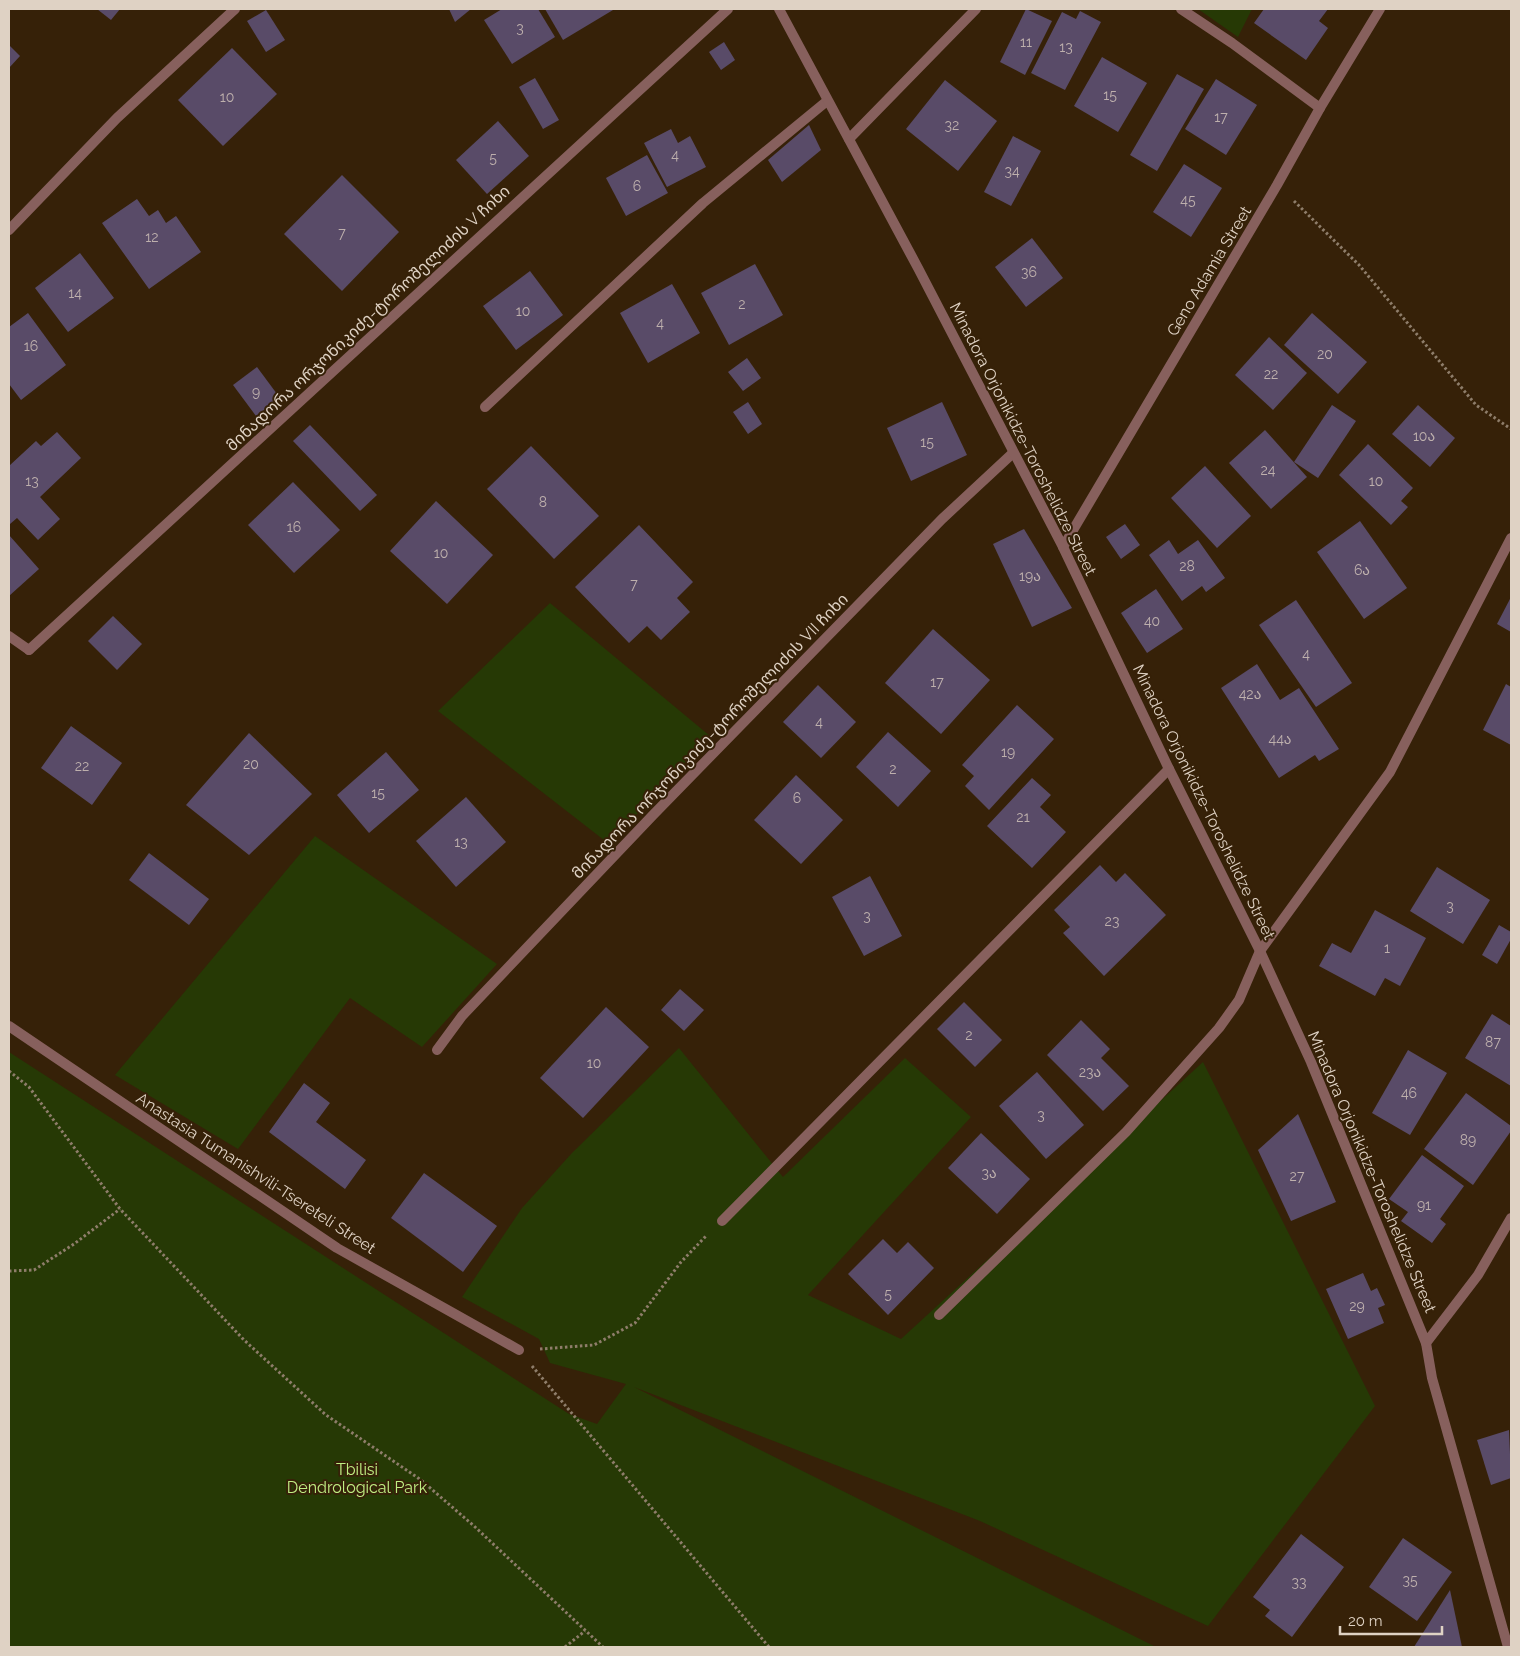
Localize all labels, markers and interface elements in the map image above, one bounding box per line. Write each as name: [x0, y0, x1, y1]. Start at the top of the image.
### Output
house number: 3: [516, 20, 524, 36]
house number: 11: [1020, 34, 1032, 50]
house number: 13: [1059, 39, 1073, 55]
house number: 15: [1103, 87, 1117, 103]
house number: 10: [220, 89, 234, 105]
house number: 17: [1214, 109, 1228, 125]
house number: 32: [945, 117, 959, 133]
house number: 4: [671, 147, 679, 163]
house number: 5: [489, 150, 497, 166]
house number: 34: [1004, 163, 1020, 179]
house number: 6: [633, 178, 641, 194]
street label: მინადორა ორჯონიკიძე-ტოროშელიძის V ჩიხი: [222, 181, 514, 456]
house number: 45: [1180, 192, 1196, 208]
street label: Geno Adamia Street: [1163, 202, 1256, 339]
house number: 7: [338, 225, 346, 241]
house number: 12: [145, 229, 159, 245]
house number: 36: [1021, 264, 1037, 280]
house number: 14: [68, 285, 82, 301]
house number: 2: [738, 296, 746, 312]
street label: Minadora Orjonikidze-Toroshelidze Street: [946, 299, 1101, 579]
house number: 10: [516, 303, 530, 319]
house number: 4: [656, 315, 664, 331]
house number: 16: [24, 338, 38, 354]
house number: 20: [1317, 346, 1333, 362]
house number: 22: [1264, 366, 1278, 382]
house number: 9: [252, 384, 260, 400]
house number: 10ა: [1413, 428, 1435, 444]
house number: 15: [920, 434, 934, 450]
house number: 24: [1261, 462, 1276, 478]
house number: 13: [25, 473, 39, 489]
house number: 10: [1369, 473, 1383, 489]
house number: 8: [539, 494, 547, 510]
house number: 16: [287, 519, 301, 535]
house number: 10: [434, 545, 448, 561]
house number: 28: [1179, 558, 1195, 574]
house number: 6ა: [1354, 562, 1370, 578]
house number: 19ა: [1019, 568, 1041, 584]
house number: 7: [630, 576, 638, 592]
street label: მინადორა ორჯონიკიძე-ტოროშელიძის VII ჩიხი: [568, 589, 853, 883]
house number: 40: [1144, 613, 1160, 629]
house number: 4: [1302, 646, 1310, 662]
street label: Minadora Orjonikidze-Toroshelidze Street: [1129, 661, 1279, 943]
house number: 17: [930, 674, 944, 690]
house number: 42ა: [1239, 686, 1261, 702]
house number: 4: [815, 714, 823, 730]
house number: 44ა: [1269, 731, 1291, 747]
house number: 19: [1001, 744, 1015, 760]
house number: 20: [243, 756, 259, 772]
house number: 22: [75, 758, 89, 774]
house number: 2: [889, 761, 897, 777]
house number: 15: [371, 785, 385, 801]
house number: 6: [793, 790, 801, 806]
house number: 21: [1016, 809, 1030, 825]
house number: 13: [454, 834, 468, 850]
house number: 3: [1446, 898, 1454, 914]
house number: 3: [863, 908, 871, 924]
house number: 23: [1105, 913, 1119, 929]
house number: 1: [1384, 940, 1390, 956]
house number: 2: [965, 1027, 973, 1043]
street label: Minadora Orjonikidze-Toroshelidze Street: [1304, 1028, 1440, 1316]
house number: 87: [1485, 1034, 1501, 1050]
house number: 10: [587, 1055, 601, 1071]
house number: 23ა: [1079, 1064, 1101, 1080]
house number: 46: [1401, 1085, 1417, 1101]
street label: Anastasia Tumanishvili-Tsereteli Street: [133, 1088, 380, 1258]
house number: 3: [1037, 1107, 1045, 1123]
house number: 89: [1460, 1132, 1476, 1148]
house number: 3ა: [981, 1165, 997, 1181]
house number: 27: [1290, 1168, 1305, 1184]
house number: 91: [1417, 1197, 1431, 1213]
house number: 5: [884, 1286, 892, 1302]
house number: 29: [1349, 1298, 1365, 1314]
park label: Tbilisi Dendrological Park: [287, 1460, 428, 1497]
house number: 35: [1402, 1572, 1418, 1588]
house number: 33: [1292, 1574, 1306, 1590]
scale bar: [1340, 1604, 1442, 1636]
text: 20 m: [1348, 1612, 1383, 1630]

